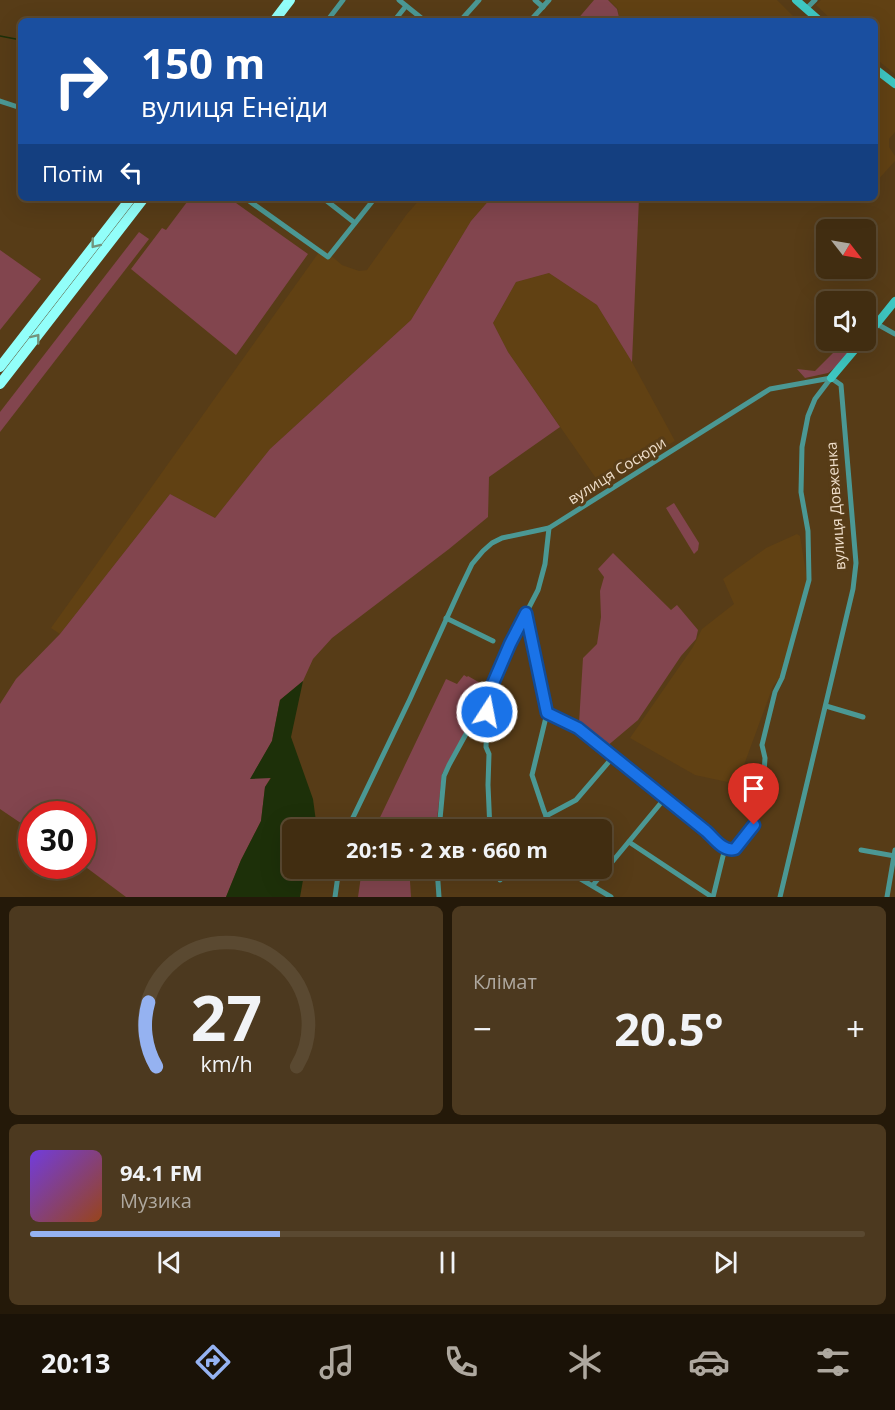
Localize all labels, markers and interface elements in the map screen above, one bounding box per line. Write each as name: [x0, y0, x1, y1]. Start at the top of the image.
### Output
text: 150 m: [141, 34, 265, 91]
icon: right: [42, 42, 120, 120]
text: вулиця Енеїди: [141, 88, 328, 125]
icon: left: [115, 156, 148, 189]
text: Потім: [42, 158, 103, 188]
north arrow: [816, 219, 876, 279]
map controls: [816, 219, 876, 351]
one-way arrow: [91, 237, 102, 248]
button: sound: [816, 291, 876, 351]
one-way arrow: [28, 333, 39, 344]
street label: вулиця Сосюри: [563, 432, 670, 508]
street label: вулиця Довженка: [821, 441, 849, 571]
position arrow: [455, 680, 519, 744]
pin: [728, 763, 779, 825]
icon: arrive: [737, 772, 770, 805]
speed limit sign: 30: [18, 801, 96, 879]
text: 20:15 · 2 хв · 660 m: [346, 834, 548, 864]
text: Клімат: [473, 968, 537, 995]
text: 27: [190, 974, 262, 1059]
text: 20.5°: [614, 998, 724, 1059]
text: −: [473, 1006, 492, 1051]
text: +: [846, 1006, 865, 1051]
text: km/h: [200, 1050, 252, 1079]
text: 94.1 FM: [120, 1157, 203, 1187]
text: Музика: [120, 1187, 192, 1214]
icon: previous: [153, 1246, 186, 1279]
icon: pause: [431, 1246, 464, 1279]
icon: next: [709, 1246, 742, 1279]
icon: directions: [192, 1341, 234, 1383]
icon: music: [316, 1341, 358, 1383]
icon: phone: [440, 1341, 482, 1383]
icon: climate: [564, 1341, 606, 1383]
icon: car: [688, 1341, 730, 1383]
icon: filters: [812, 1341, 854, 1383]
text: 20:13: [41, 1344, 110, 1381]

